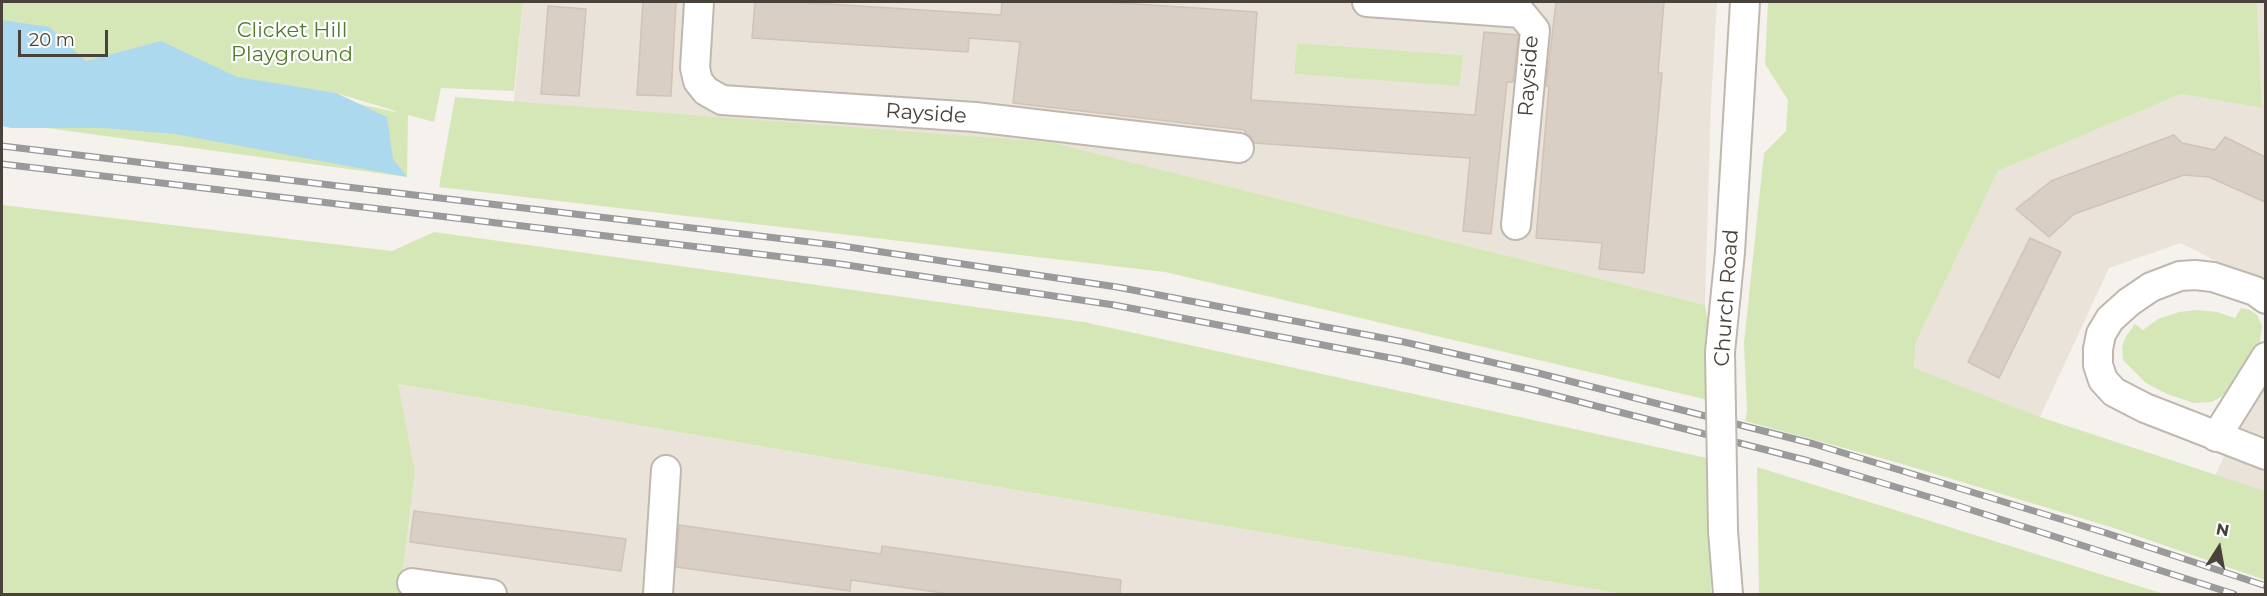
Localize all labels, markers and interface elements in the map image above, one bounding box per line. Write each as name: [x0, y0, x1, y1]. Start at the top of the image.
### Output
scale bar: [21, 18, 111, 56]
park label: Clicket Hill Playground: [231, 18, 353, 68]
text: 20 m: [29, 29, 75, 51]
street label: Rayside: [1514, 35, 1544, 117]
street label: Rayside: [885, 99, 967, 129]
street label: Church Road: [1710, 228, 1744, 368]
north arrow: [2189, 518, 2249, 578]
text: N: [2214, 519, 2231, 540]

